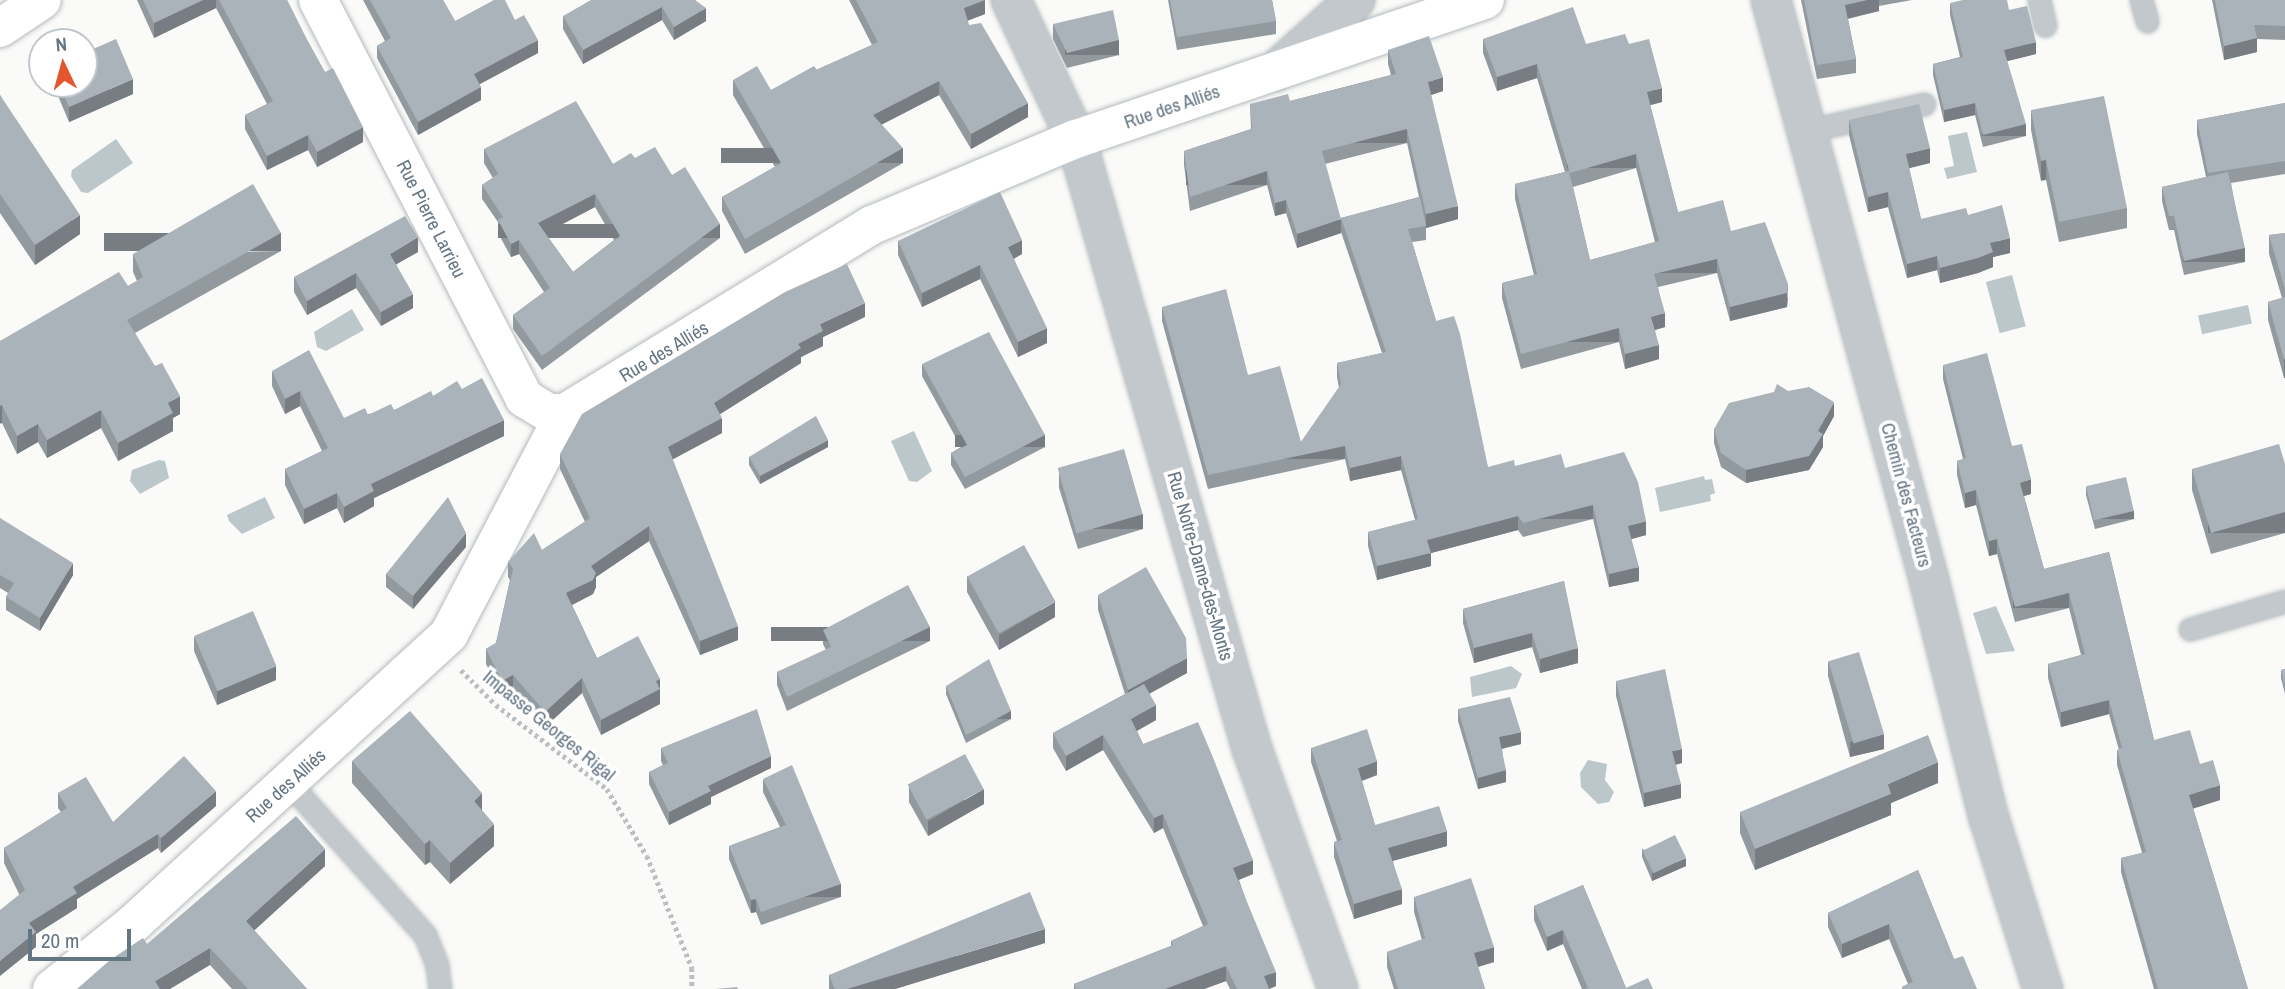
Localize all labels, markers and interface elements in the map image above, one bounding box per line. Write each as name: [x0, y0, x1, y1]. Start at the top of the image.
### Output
north arrow: [28, 28, 98, 98]
text: N: [55, 31, 68, 58]
street label: Rue des Alliés: [1121, 80, 1223, 134]
street label: Rue Pierre Larrieu: [392, 156, 470, 282]
street label: Rue des Alliés: [615, 316, 713, 388]
street label: Chemin des Facteurs: [1876, 420, 1936, 570]
street label: Rue Notre-Dame-des-Monts: [1162, 469, 1238, 663]
street label: Impasse Georges Rigal: [478, 666, 620, 786]
street label: Rue des Alliés: [241, 744, 331, 828]
scale bar: [32, 916, 135, 960]
text: 20 m: [41, 926, 79, 955]

